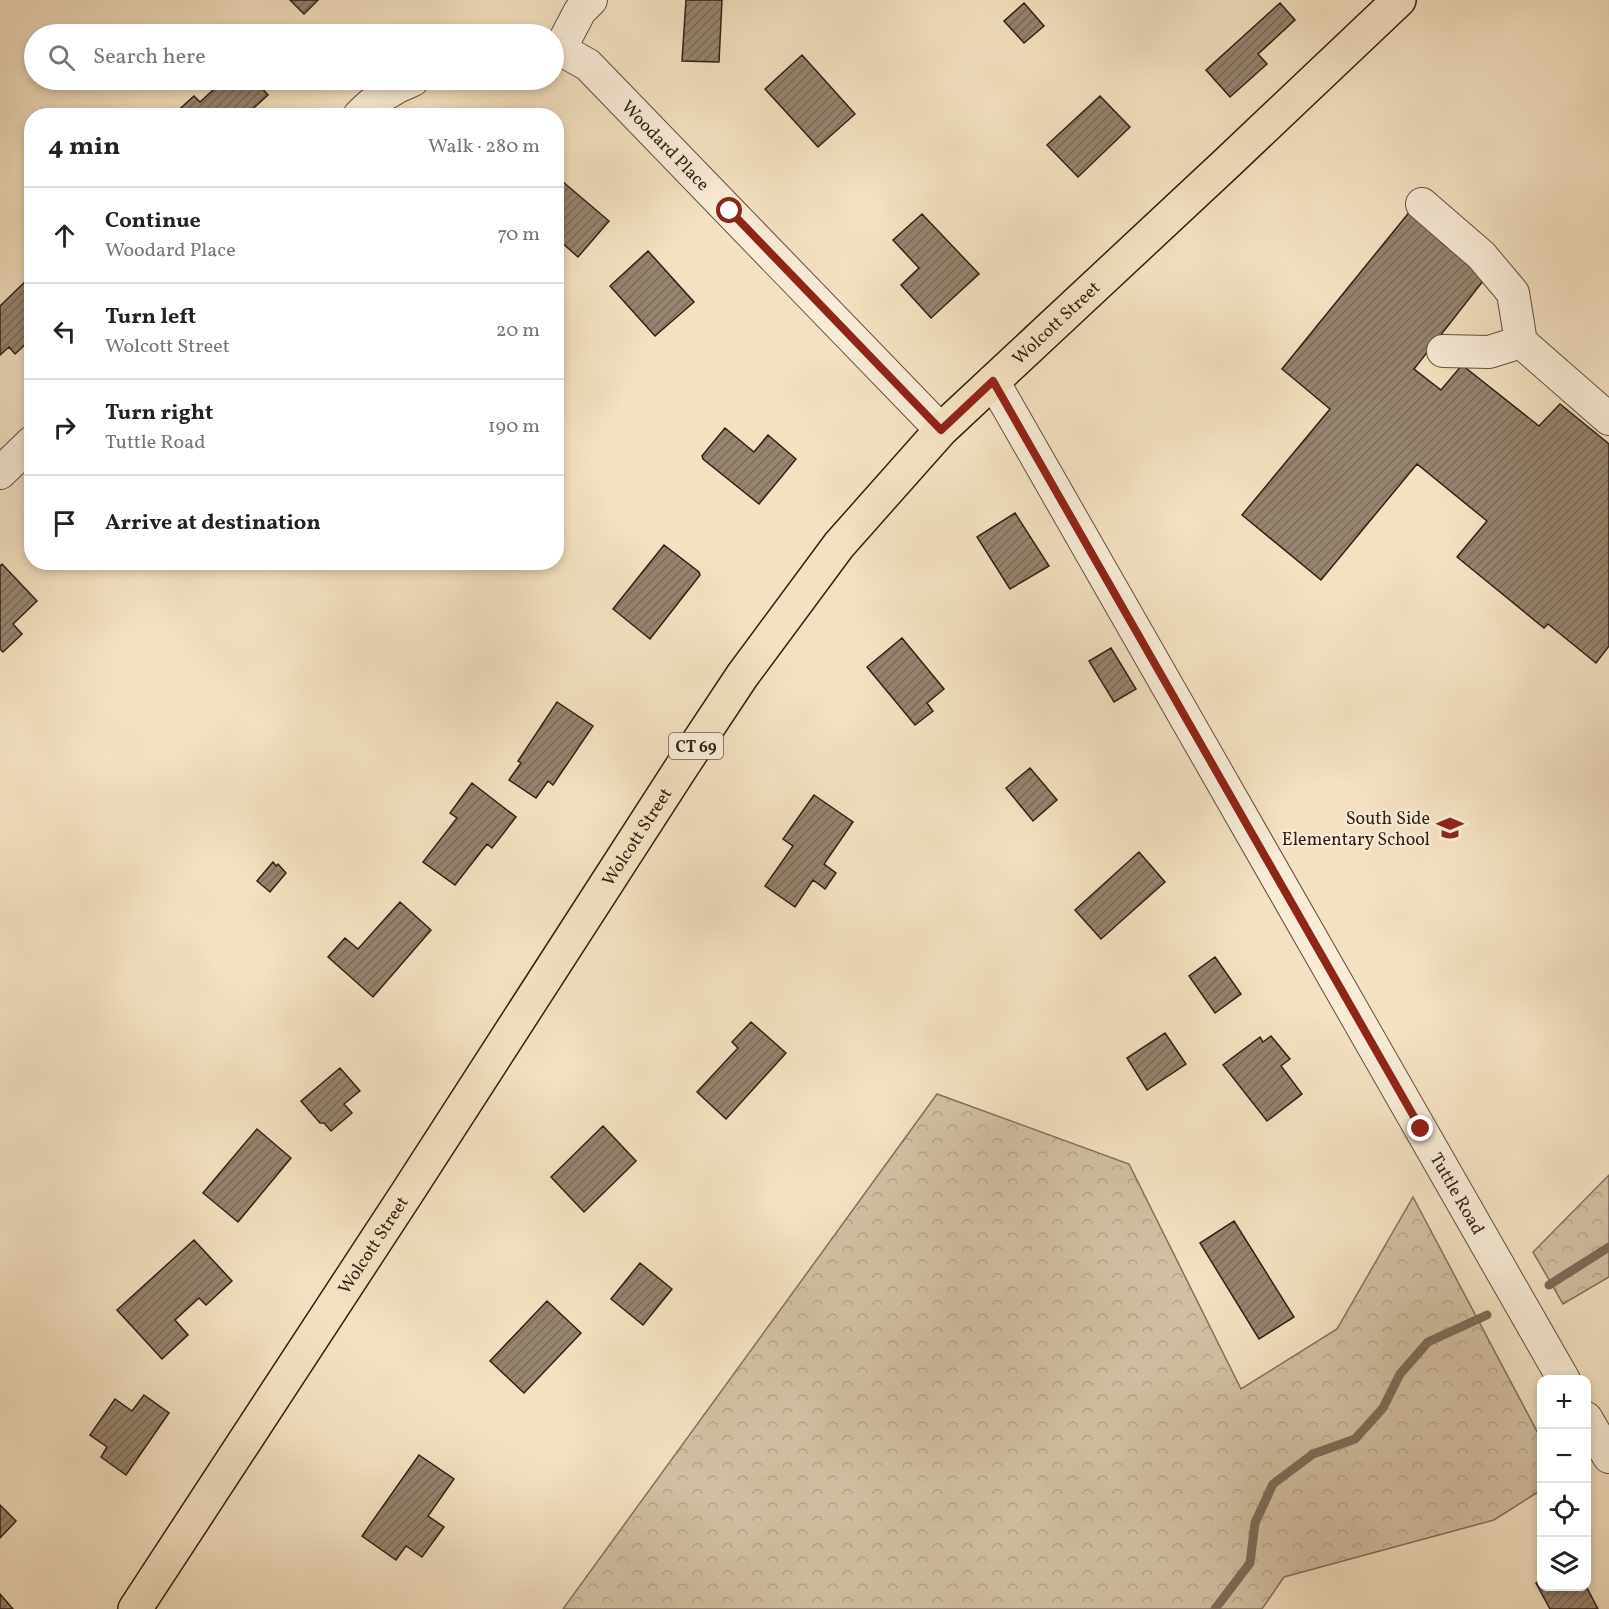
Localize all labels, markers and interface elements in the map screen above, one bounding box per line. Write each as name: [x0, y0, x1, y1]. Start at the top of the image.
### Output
search box: [24, 24, 564, 90]
icon: search: [45, 41, 78, 74]
text: Search here: [93, 42, 206, 73]
street label: Woodard Place: [615, 95, 714, 197]
text: 4 min: [48, 129, 120, 165]
text: Walk · 280 m: [428, 133, 540, 161]
route start: [716, 197, 742, 223]
text: Continue: [105, 206, 201, 237]
icon: ahead: [48, 219, 81, 252]
text: 70 m: [497, 221, 540, 249]
text: Woodard Place: [105, 237, 236, 265]
street label: Wolcott Street: [1007, 276, 1107, 371]
text: Turn left: [105, 302, 196, 333]
icon: left: [48, 315, 81, 348]
text: 20 m: [496, 317, 540, 345]
text: Wolcott Street: [105, 333, 230, 361]
text: Turn right: [105, 398, 213, 429]
icon: right: [48, 411, 81, 444]
text: 190 m: [488, 413, 540, 441]
text: Tuttle Road: [105, 429, 205, 457]
icon: arrive: [48, 507, 81, 540]
text: Arrive at destination: [105, 508, 321, 539]
road number: CT 69: [669, 733, 723, 759]
street label: Wolcott Street: [597, 783, 679, 891]
place label: South Side Elementary School: [1282, 807, 1430, 853]
school or university icon: South Side Elementary School: [1435, 813, 1465, 843]
route end: [1407, 1115, 1433, 1141]
street label: Tuttle Road: [1423, 1149, 1489, 1240]
street label: Wolcott Street: [333, 1192, 416, 1300]
map controls: [1537, 1375, 1591, 1591]
button: +: [1537, 1375, 1591, 1429]
button: −: [1537, 1429, 1591, 1483]
button: locate: [1537, 1483, 1591, 1537]
button: layers: [1537, 1537, 1591, 1591]

